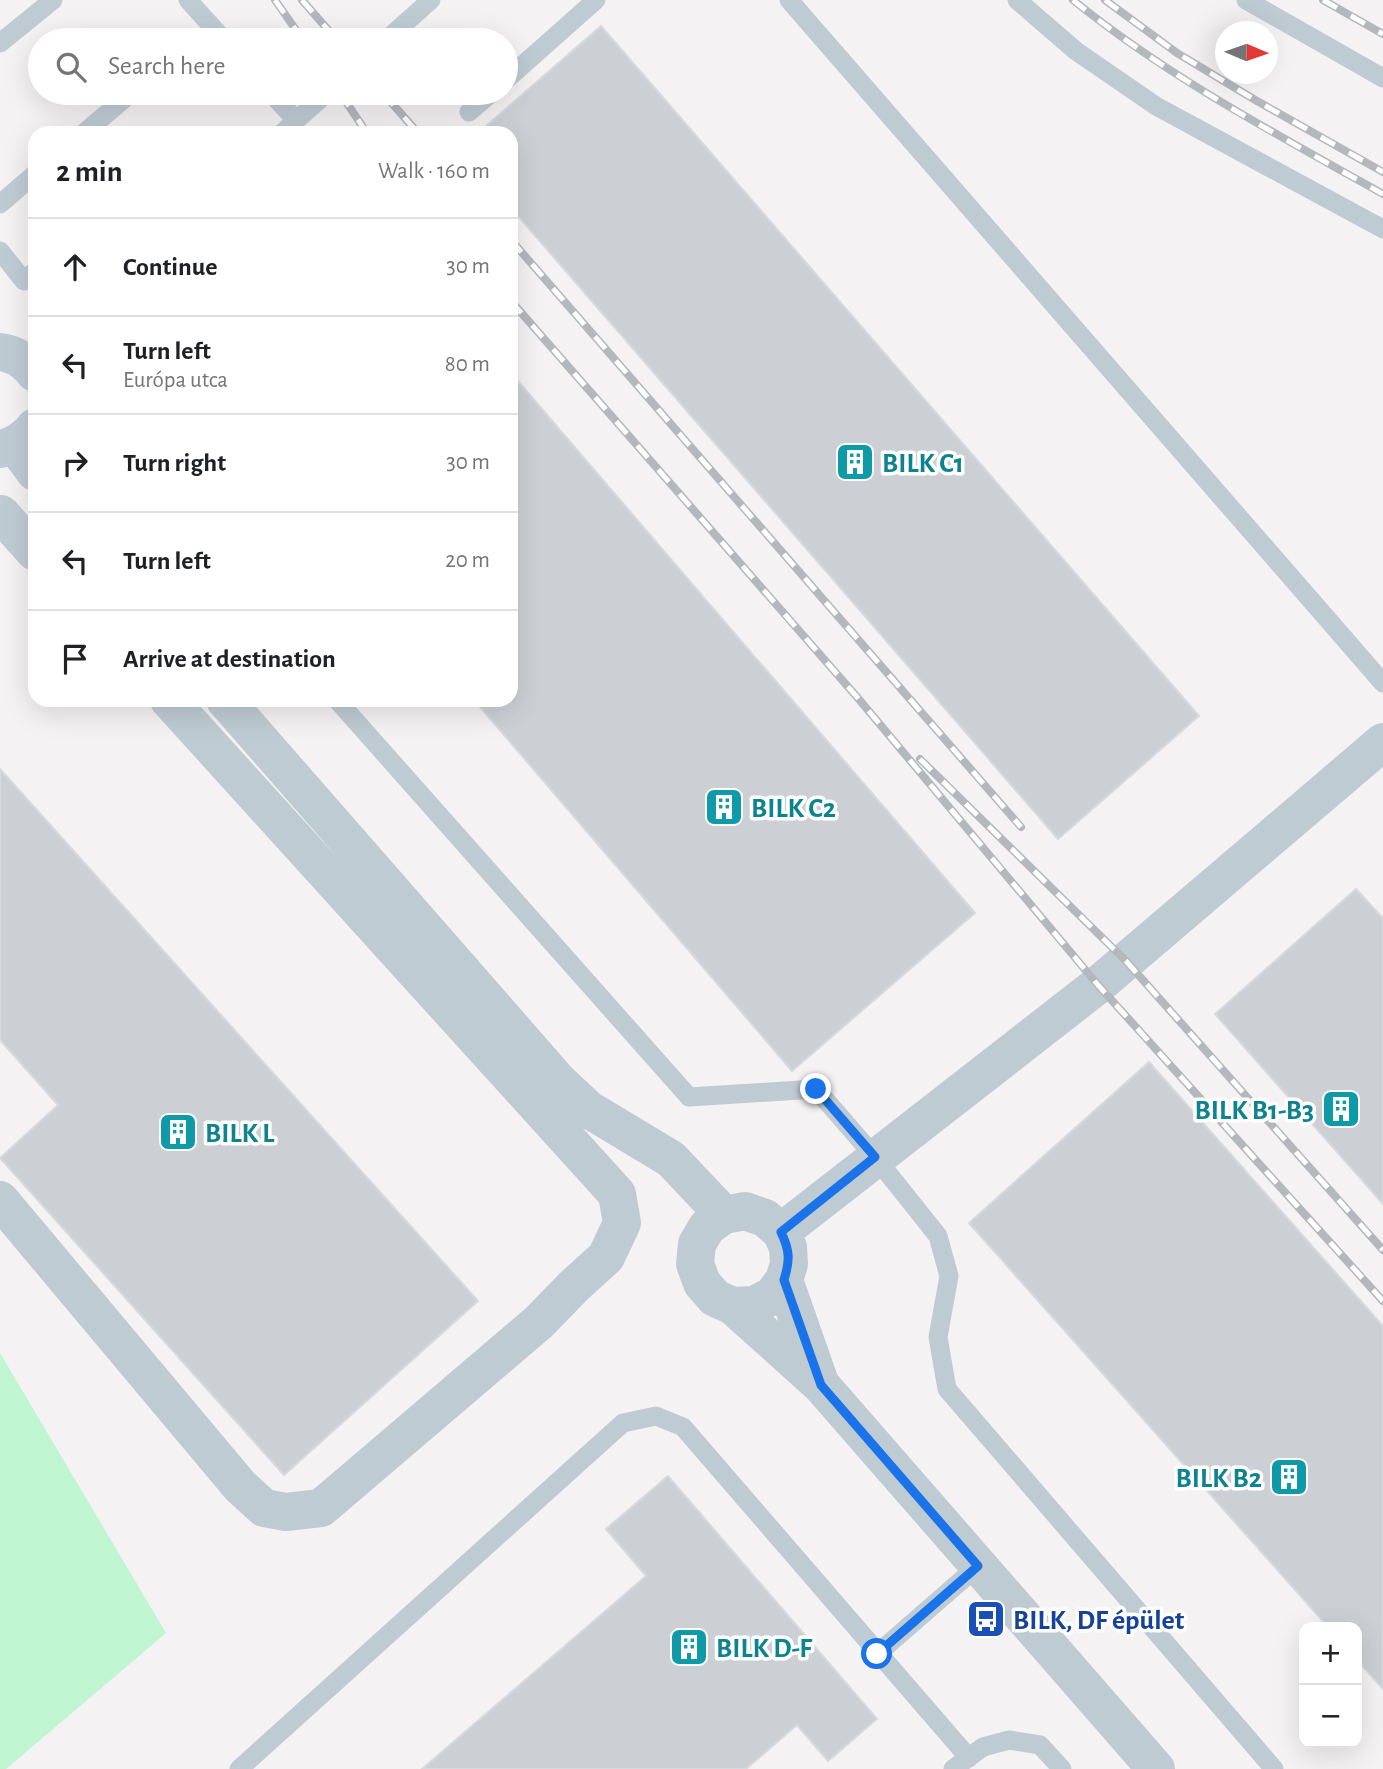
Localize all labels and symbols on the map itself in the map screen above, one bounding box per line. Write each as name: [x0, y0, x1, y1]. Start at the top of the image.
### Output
north arrow: [1215, 21, 1278, 84]
building icon: BILK C1: [834, 441, 876, 483]
place label: BILK C1: [882, 450, 964, 478]
building icon: BILK C2: [703, 786, 745, 828]
place label: BILK C2: [751, 795, 836, 823]
route end: [800, 1073, 831, 1104]
building icon: BILK B1-B3: [1320, 1088, 1362, 1130]
place label: BILK B1-B3: [1195, 1097, 1314, 1125]
building icon: BILK L: [157, 1111, 199, 1153]
place label: BILK L: [205, 1120, 275, 1148]
building icon: BILK B2: [1268, 1456, 1310, 1498]
place label: BILK B2: [1175, 1465, 1262, 1493]
bus stop icon: BILK, DF épület: [965, 1598, 1007, 1640]
place label: BILK, DF épület: [1013, 1607, 1185, 1635]
building icon: BILK D-F: [668, 1626, 710, 1668]
place label: BILK D-F: [716, 1635, 813, 1663]
route start: [861, 1638, 892, 1669]

